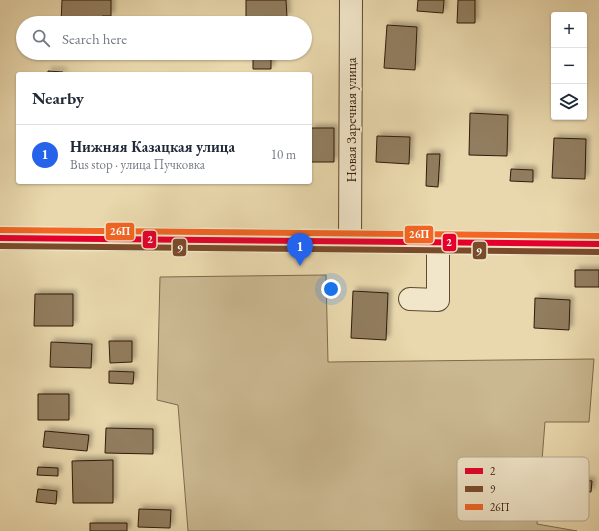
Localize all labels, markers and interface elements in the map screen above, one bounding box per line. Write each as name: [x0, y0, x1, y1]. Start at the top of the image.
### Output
map controls: [551, 12, 587, 120]
button: +: [551, 12, 587, 48]
search box: [16, 16, 312, 60]
icon: search: [30, 27, 52, 49]
text: Search here: [62, 29, 127, 48]
button: −: [551, 48, 587, 84]
street label: Новая Заречная улица: [342, 57, 360, 183]
button: layers: [551, 84, 587, 120]
text: Nearby: [32, 87, 84, 109]
text: Нижняя Казацкая улица: [70, 137, 235, 156]
text: 1: [42, 146, 48, 163]
text: 10 m: [271, 146, 296, 163]
text: Bus stop · улица Пучковка: [70, 156, 205, 173]
line badge: 26П: [105, 222, 135, 241]
text: 26П: [110, 224, 130, 238]
line badge: 26П: [404, 225, 434, 244]
text: 26П: [409, 227, 429, 241]
line badge: 2: [142, 230, 157, 249]
text: 2: [147, 232, 153, 246]
pin: 1: [287, 233, 313, 266]
line badge: 2: [442, 233, 457, 252]
text: 2: [446, 235, 452, 249]
line badge: 9: [172, 238, 187, 257]
text: 9: [177, 241, 183, 255]
line badge: 9: [472, 241, 487, 260]
text: 9: [476, 244, 482, 258]
your location: [321, 279, 341, 299]
legend: [457, 457, 589, 521]
text: 2: [490, 464, 496, 478]
text: 9: [490, 482, 496, 496]
text: 26П: [490, 500, 510, 514]

